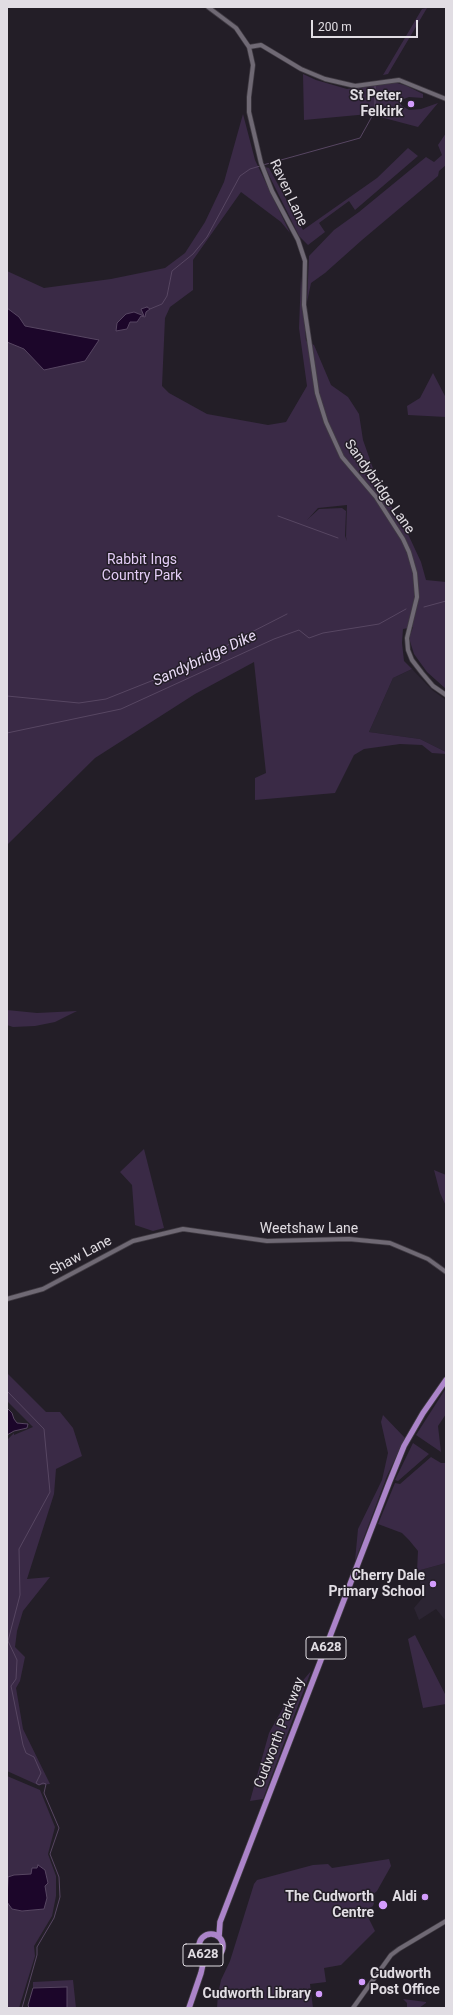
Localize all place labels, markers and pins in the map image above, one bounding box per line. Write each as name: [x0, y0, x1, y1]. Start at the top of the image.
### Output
place label: St Peter, Felkirk: [350, 88, 403, 120]
marker: St Peter, Felkirk: [406, 99, 416, 109]
place label: Cherry Dale Primary School: [328, 1568, 425, 1600]
marker: Cherry Dale Primary School: [428, 1579, 438, 1589]
place label: The Cudworth Centre: [285, 1889, 374, 1922]
place label: Aldi: [392, 1889, 417, 1905]
marker: Aldi: [420, 1892, 430, 1902]
marker: The Cudworth Centre: [377, 1899, 389, 1911]
place label: Cudworth Post Office: [370, 1966, 440, 1998]
marker: Cudworth Post Office: [357, 1977, 367, 1987]
place label: Cudworth Library: [203, 1986, 311, 2002]
marker: Cudworth Library: [314, 1989, 324, 1999]

